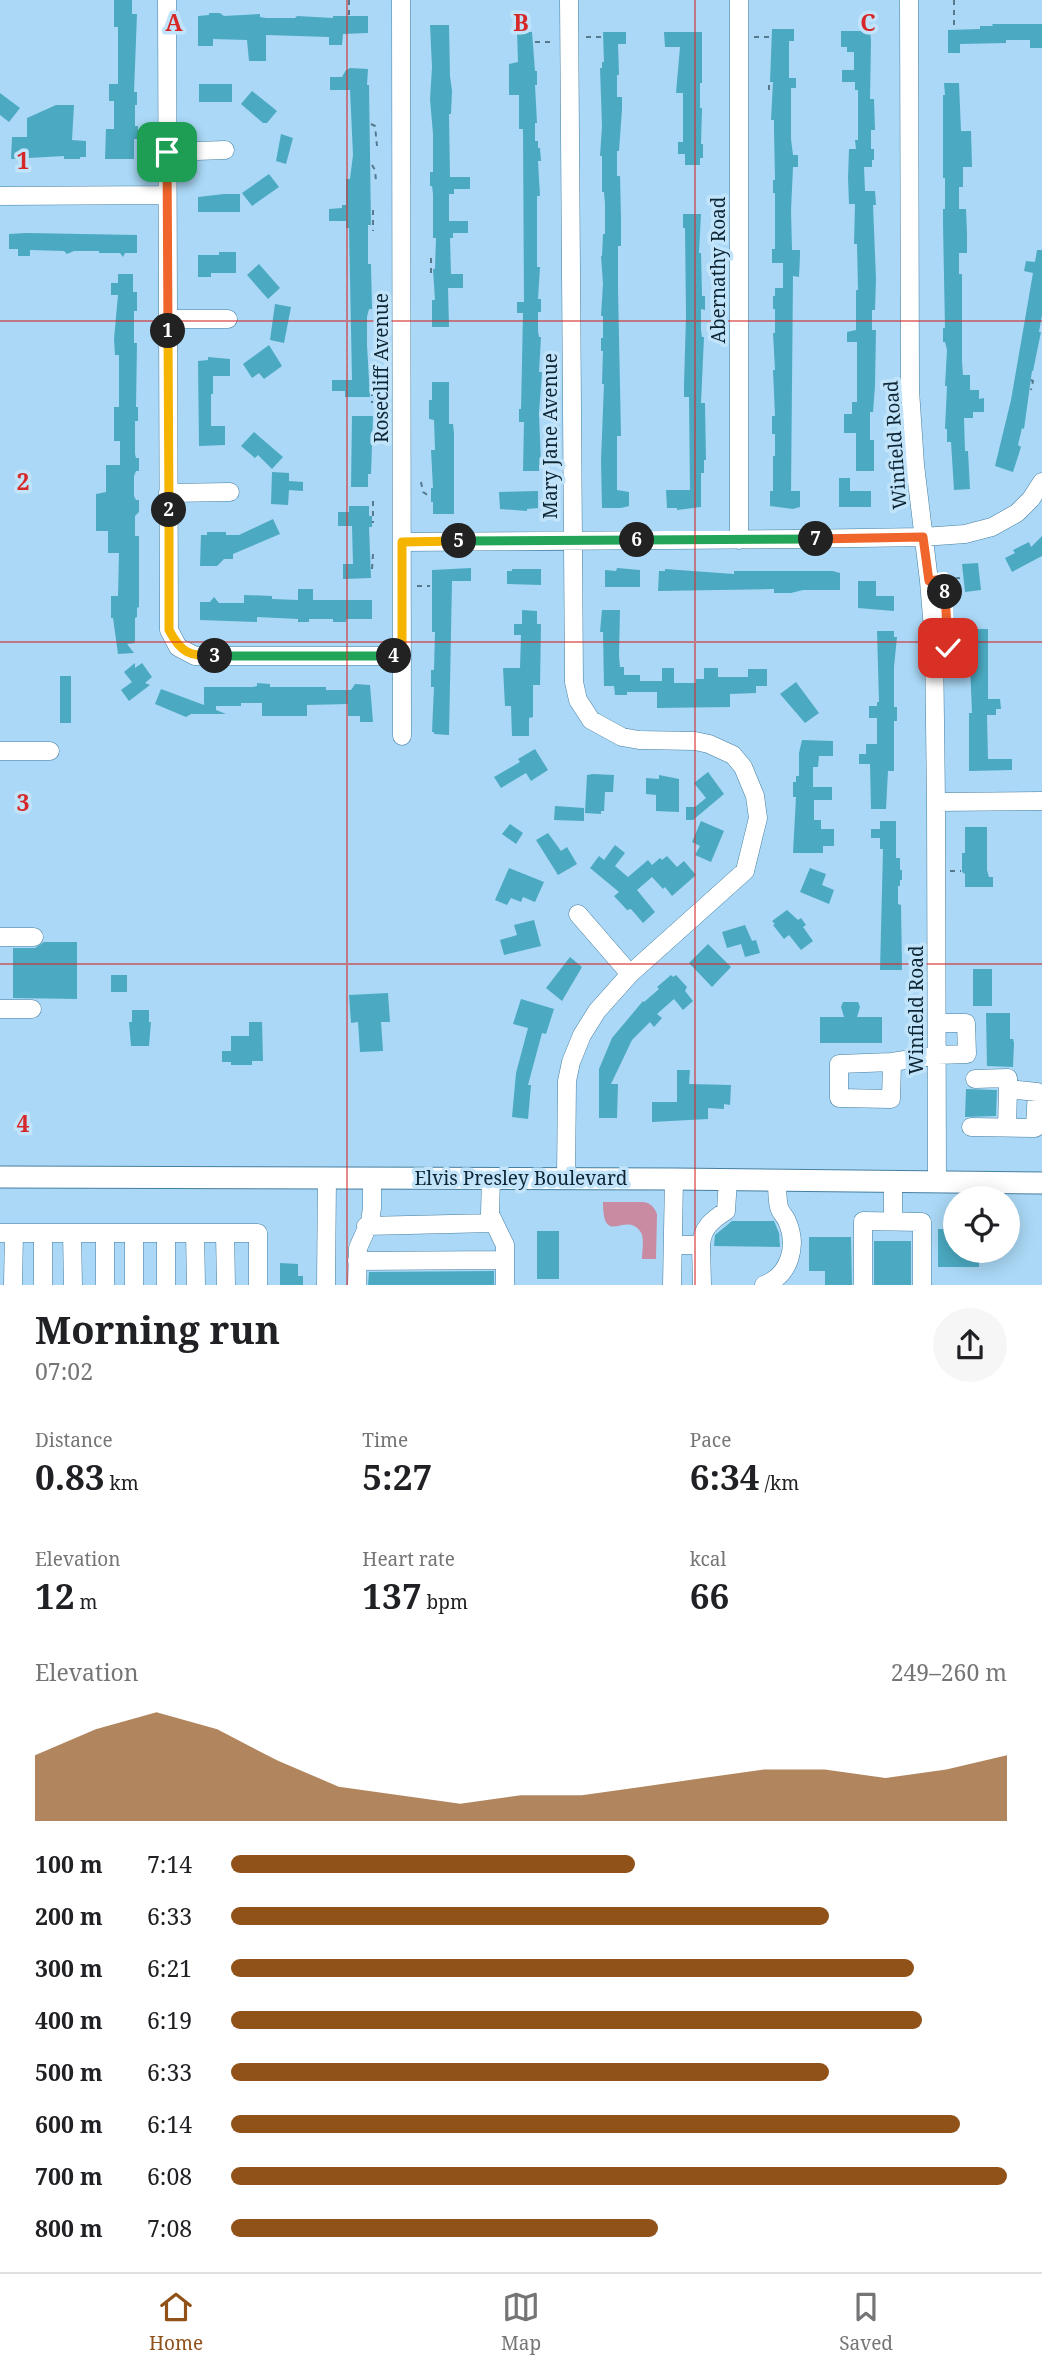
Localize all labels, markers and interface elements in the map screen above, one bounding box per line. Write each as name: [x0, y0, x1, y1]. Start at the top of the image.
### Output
text: A: [165, 6, 183, 38]
text: B: [513, 6, 529, 38]
text: C: [860, 6, 876, 38]
pin: [137, 122, 197, 182]
icon: arrive: [148, 133, 186, 171]
text: 1: [17, 144, 30, 176]
street label: Abernathy Road: [705, 196, 731, 343]
street label: Rosecliff Avenue: [368, 293, 394, 443]
pin: 1: [150, 314, 186, 348]
text: 1: [162, 317, 173, 343]
street label: Mary Jane Avenue: [537, 353, 563, 519]
street label: Winfield Road: [877, 379, 912, 510]
text: 2: [17, 465, 30, 497]
pin: 2: [152, 492, 186, 528]
text: 2: [163, 496, 174, 522]
pin: 6: [620, 522, 654, 558]
pin: 7: [798, 522, 834, 556]
pin: 5: [442, 524, 476, 558]
text: 7: [810, 525, 821, 551]
text: 6: [631, 526, 642, 552]
text: 5: [453, 527, 464, 553]
pin: 8: [928, 574, 962, 610]
text: 8: [939, 578, 950, 604]
pin: [918, 618, 978, 678]
icon: check: [929, 629, 967, 667]
pin: 3: [198, 638, 232, 674]
pin: 4: [376, 638, 412, 674]
text: 3: [209, 642, 220, 668]
text: 4: [388, 642, 399, 668]
text: 3: [17, 786, 30, 818]
street label: Winfield Road: [903, 945, 929, 1075]
text: 4: [17, 1107, 30, 1139]
street label: Elvis Presley Boulevard: [414, 1165, 628, 1191]
map controls: [943, 1186, 1020, 1263]
button: locate: [943, 1186, 1020, 1263]
text: Morning run: [35, 1303, 280, 1355]
button: share: [933, 1308, 1007, 1382]
text: 07:02: [35, 1355, 93, 1387]
text: Distance: [35, 1427, 113, 1453]
text: Time: [362, 1427, 408, 1453]
text: Pace: [690, 1427, 731, 1453]
text: 0.83: [35, 1453, 105, 1500]
text: 5:27: [362, 1453, 432, 1500]
text: 6:34: [690, 1453, 760, 1500]
text: km: [105, 1470, 139, 1496]
text: /km: [760, 1470, 799, 1496]
text: Elevation: [35, 1546, 121, 1572]
text: Heart rate: [362, 1546, 455, 1572]
text: kcal: [690, 1546, 726, 1572]
text: 12: [35, 1572, 75, 1619]
text: 137: [362, 1572, 422, 1619]
text: 66: [690, 1572, 729, 1619]
text: m: [75, 1589, 97, 1615]
text: bpm: [422, 1589, 468, 1615]
text: Elevation: [35, 1656, 139, 1688]
text: 249–260 m: [891, 1656, 1007, 1688]
text: 100 m: [35, 1848, 103, 1880]
text: 7:14: [147, 1848, 192, 1880]
text: 200 m: [35, 1900, 103, 1932]
text: 6:33: [147, 1900, 192, 1932]
text: 300 m: [35, 1952, 103, 1984]
text: 6:21: [147, 1952, 192, 1984]
text: 400 m: [35, 2004, 103, 2036]
text: 6:19: [147, 2004, 192, 2036]
text: 500 m: [35, 2056, 103, 2088]
text: 6:33: [147, 2056, 192, 2088]
text: 600 m: [35, 2108, 103, 2140]
text: 6:14: [147, 2108, 192, 2140]
text: 700 m: [35, 2160, 103, 2192]
text: 6:08: [147, 2160, 192, 2192]
text: 800 m: [35, 2212, 103, 2244]
text: 7:08: [147, 2212, 192, 2244]
tab: Home: [149, 2288, 203, 2356]
tab: Map: [501, 2288, 541, 2356]
tab: Saved: [839, 2288, 893, 2356]

